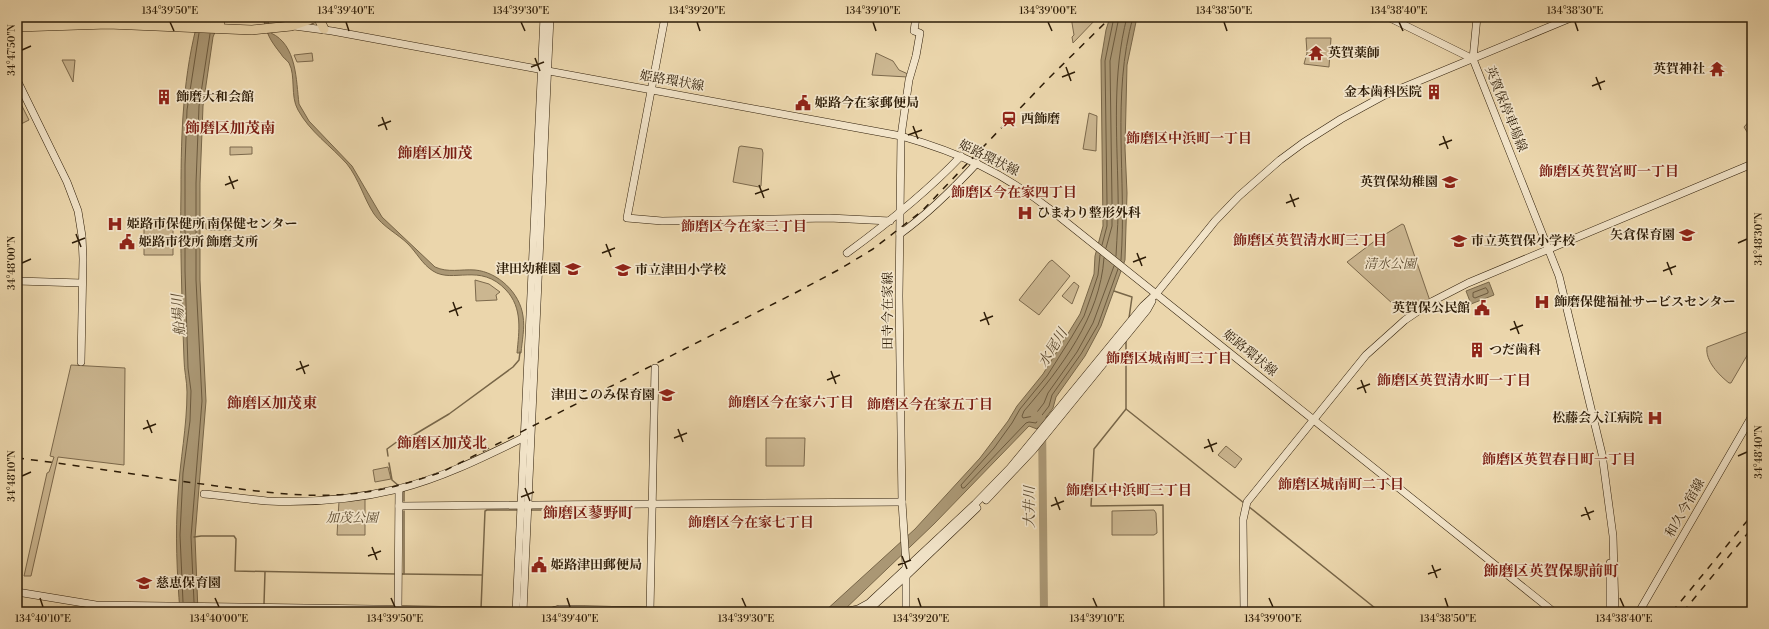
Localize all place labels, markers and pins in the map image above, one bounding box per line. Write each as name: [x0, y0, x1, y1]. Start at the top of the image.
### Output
temple icon: 英賀薬師: [1307, 44, 1325, 62]
place label: 英賀薬師: [1328, 45, 1380, 61]
temple icon: 英賀神社: [1708, 60, 1726, 78]
place label: 英賀神社: [1653, 61, 1705, 77]
building icon: 金本歯科医院: [1425, 83, 1443, 101]
place label: 金本歯科医院: [1344, 84, 1422, 100]
building icon: 飾磨大和会館: [155, 88, 173, 106]
place label: 飾磨大和会館: [176, 89, 254, 105]
public building icon: 姫路今在家郵便局: [794, 94, 812, 112]
place label: 姫路今在家郵便局: [815, 95, 919, 111]
station icon: 西飾磨: [1000, 110, 1018, 128]
place label: 西飾磨: [1021, 111, 1060, 127]
school or university icon: 英賀保幼稚園: [1441, 173, 1459, 191]
place label: 英賀保幼稚園: [1360, 174, 1438, 190]
hospital icon: ひまわり整形外科: [1016, 204, 1034, 222]
place label: ひまわり整形外科: [1037, 205, 1141, 221]
hospital icon: 姫路市保健所 南保健センター: [106, 215, 124, 233]
place label: 姫路市保健所 南保健センター: [127, 216, 298, 232]
school or university icon: 矢倉保育園: [1678, 226, 1696, 244]
place label: 矢倉保育園: [1610, 227, 1675, 243]
school or university icon: 市立英賀保小学校: [1450, 232, 1468, 250]
public building icon: 姫路市役所 飾磨支所: [118, 233, 136, 251]
place label: 市立英賀保小学校: [1471, 233, 1576, 249]
place label: 姫路市役所 飾磨支所: [139, 234, 258, 250]
school or university icon: 津田幼稚園: [564, 260, 582, 278]
place label: 津田幼稚園: [496, 261, 561, 277]
school or university icon: 市立津田小学校: [614, 261, 632, 279]
place label: 市立津田小学校: [635, 262, 727, 278]
hospital icon: 飾磨保健福祉サービスセンター: [1533, 293, 1551, 311]
place label: 飾磨保健福祉サービスセンター: [1554, 294, 1735, 310]
public building icon: 英賀保公民館: [1473, 299, 1491, 317]
place label: 英賀保公民館: [1392, 300, 1470, 316]
building icon: つだ歯科: [1468, 341, 1486, 359]
place label: つだ歯科: [1489, 342, 1541, 358]
school or university icon: 津田このみ保育園: [658, 386, 676, 404]
place label: 津田このみ保育園: [551, 387, 655, 403]
hospital icon: 松藤会入江病院: [1646, 409, 1664, 427]
place label: 松藤会入江病院: [1552, 410, 1643, 426]
public building icon: 姫路津田郵便局: [530, 556, 548, 574]
place label: 姫路津田郵便局: [551, 557, 642, 573]
school or university icon: 慈恵保育園: [135, 574, 153, 592]
place label: 慈恵保育園: [156, 575, 221, 591]

